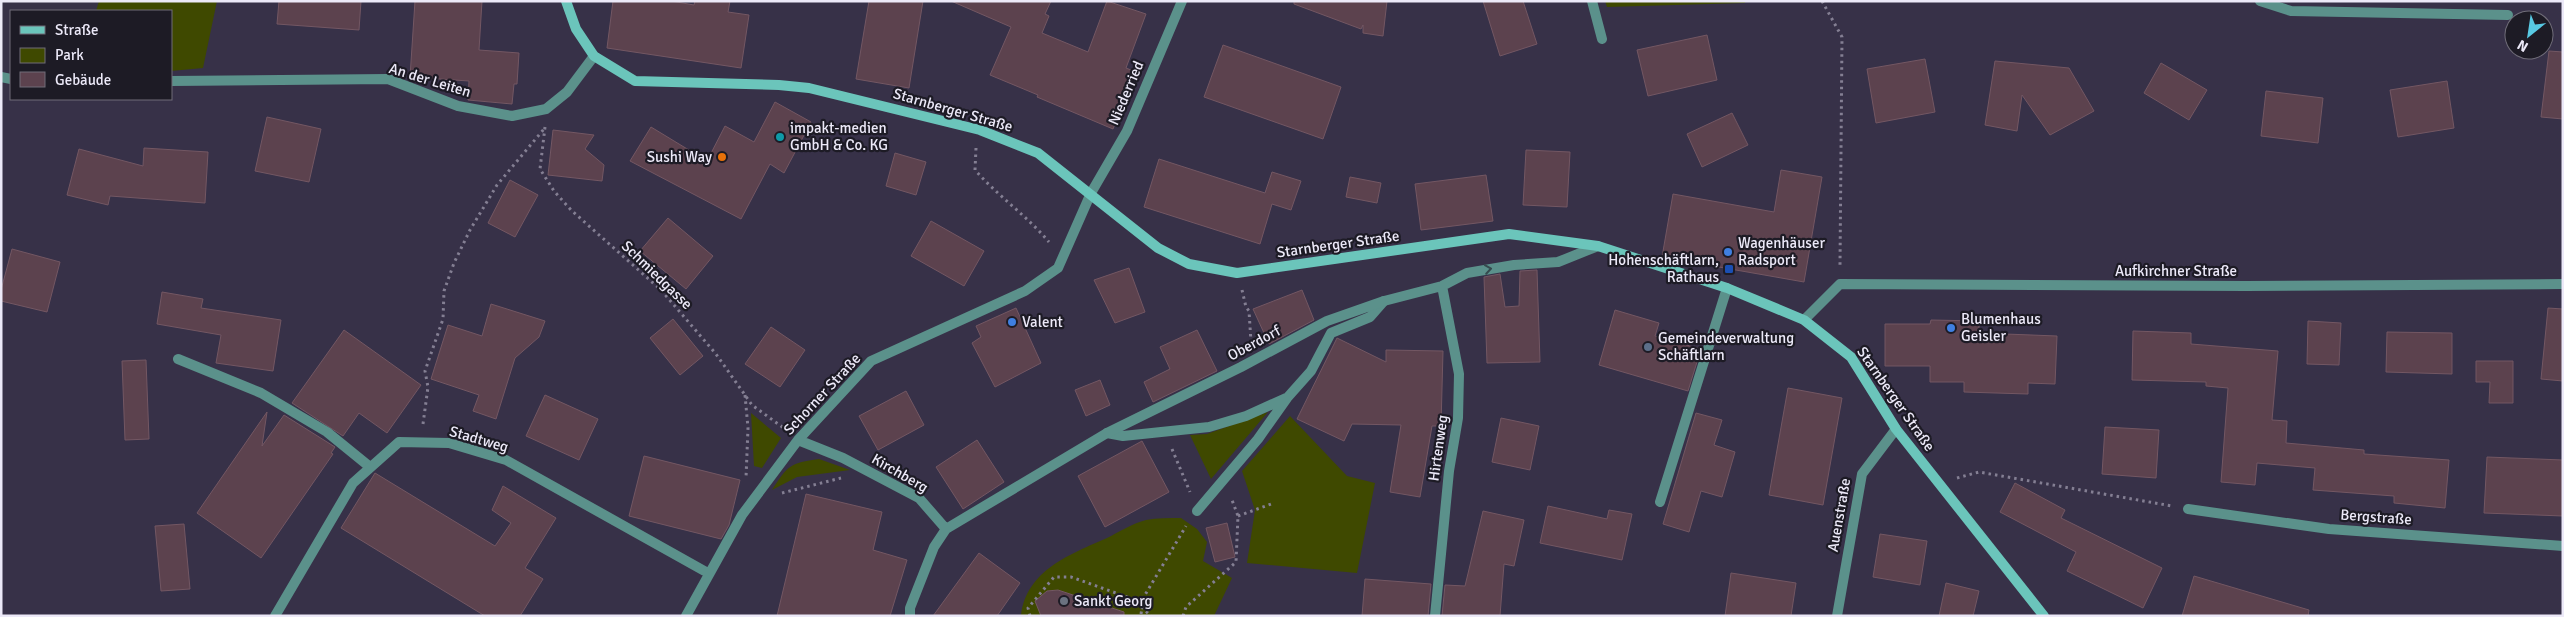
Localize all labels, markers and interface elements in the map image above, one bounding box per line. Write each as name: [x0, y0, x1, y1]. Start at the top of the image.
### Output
legend: [10, 10, 172, 100]
north arrow: [2504, 10, 2554, 60]
text: Straße: [55, 21, 99, 39]
text: N: [2514, 36, 2531, 56]
text: Park: [55, 46, 84, 64]
street label: Niederried: [1104, 58, 1148, 128]
street label: An der Leiten: [387, 59, 473, 101]
text: Gebäude: [55, 71, 111, 89]
street label: Starnberger Straße: [891, 84, 1015, 136]
place label: impakt-medien GmbH & Co. KG: [790, 119, 888, 154]
marker: impakt-medien GmbH & Co. KG: [774, 131, 786, 143]
place label: Sushi Way: [647, 148, 712, 166]
marker: Sushi Way: [716, 151, 728, 163]
street label: Starnberger Straße: [1276, 226, 1400, 262]
place label: Wagenhäuser Radsport: [1738, 234, 1825, 269]
street label: Schmiedgasse: [618, 237, 696, 313]
marker: Wagenhäuser Radsport: [1722, 246, 1734, 258]
place label: Hohenschäftlarn, Rathaus: [1608, 251, 1719, 286]
street label: Aufkirchner Straße: [2115, 262, 2237, 280]
marker: Hohenschäftlarn, Rathaus: [1723, 263, 1735, 275]
one-way arrow: [1483, 265, 1492, 275]
place label: Blumenhaus Geisler: [1961, 310, 2041, 345]
place label: Valent: [1022, 313, 1063, 331]
marker: Valent: [1006, 316, 1018, 328]
street label: Oberdorf: [1224, 321, 1284, 364]
marker: Blumenhaus Geisler: [1945, 322, 1957, 334]
place label: Gemeindeverwaltung Schäftlarn: [1658, 329, 1794, 364]
marker: Gemeindeverwaltung Schäftlarn: [1642, 341, 1654, 353]
street label: Starnberger Straße: [1853, 343, 1939, 455]
street label: Schorner Straße: [780, 349, 864, 439]
street label: Hirtenweg: [1424, 414, 1452, 482]
street label: Stadtweg: [447, 422, 511, 456]
street label: Kirchberg: [869, 450, 932, 496]
street label: Auenstraße: [1824, 477, 1854, 553]
street label: Bergstraße: [2340, 506, 2412, 528]
place label: Sankt Georg: [1074, 592, 1153, 610]
marker: Sankt Georg: [1058, 595, 1070, 607]

